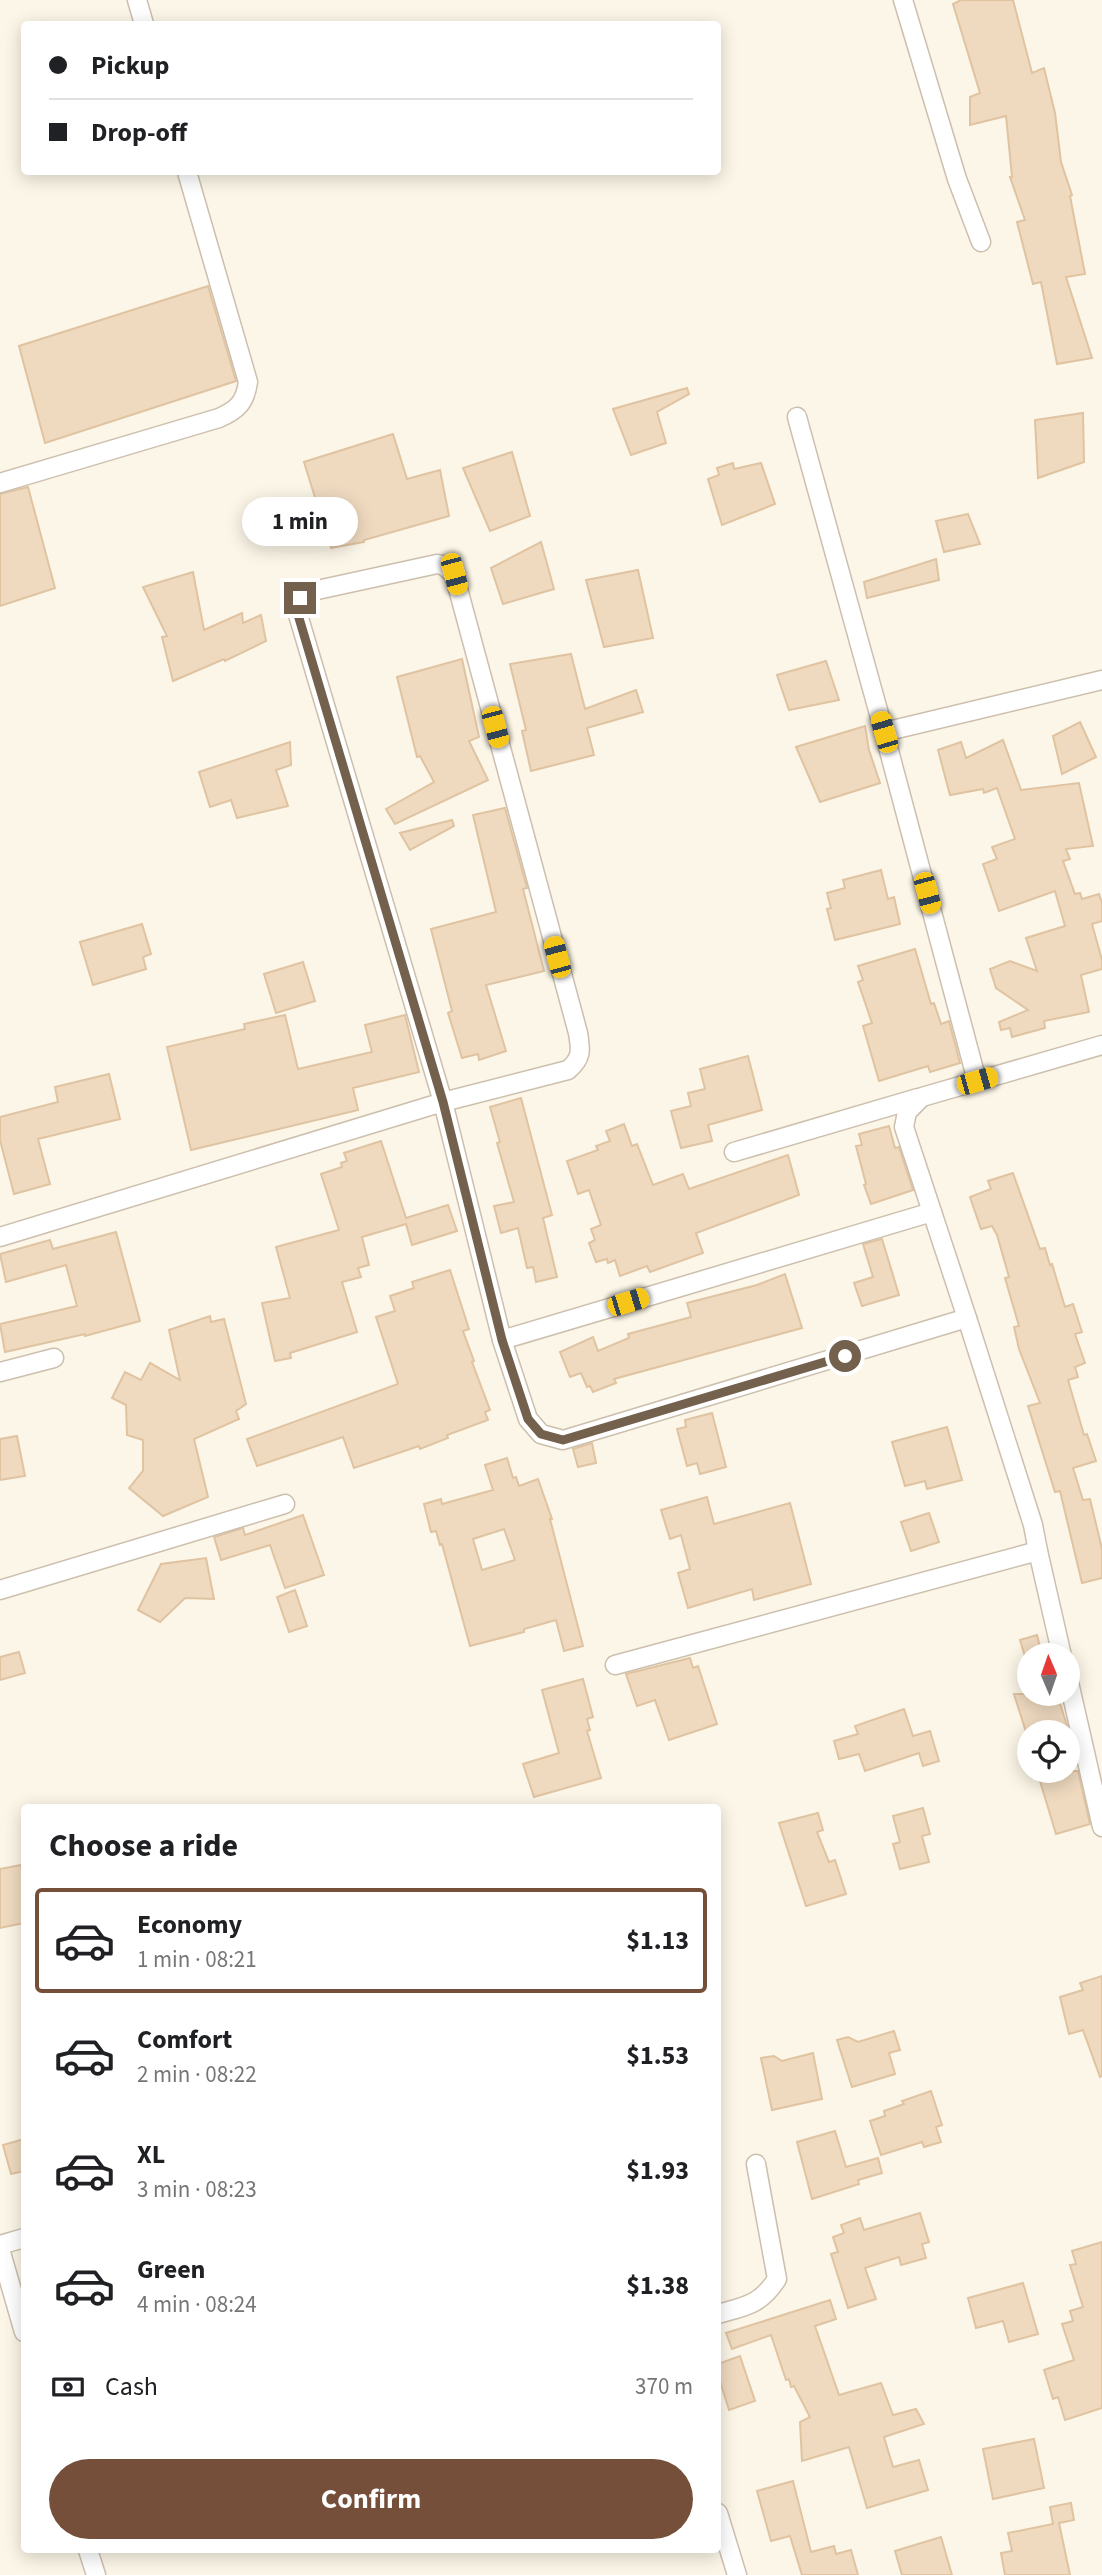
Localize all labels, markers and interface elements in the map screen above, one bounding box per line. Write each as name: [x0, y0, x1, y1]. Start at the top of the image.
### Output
text: Pickup: [91, 47, 169, 84]
text: Drop-off: [91, 114, 187, 151]
callout: 1 min: [242, 496, 358, 546]
text: 1 min: [272, 505, 328, 538]
car: [439, 551, 470, 597]
route end: [284, 582, 316, 614]
car: [480, 704, 511, 750]
car: [869, 709, 900, 755]
car: [912, 870, 943, 916]
car: [542, 934, 573, 980]
car: [954, 1065, 1001, 1097]
car: [605, 1286, 652, 1318]
route start: [829, 1340, 861, 1372]
north arrow: [1017, 1643, 1080, 1706]
map controls: [1017, 1643, 1080, 1783]
button: locate: [1017, 1720, 1080, 1783]
text: Choose a ride: [49, 1823, 238, 1869]
text: Economy: [137, 1906, 242, 1943]
icon: car: [53, 1909, 116, 1972]
text: $1.13: [626, 1922, 689, 1959]
text: 1 min · 08:21: [137, 1943, 257, 1976]
text: Comfort: [137, 2021, 232, 2058]
icon: car: [53, 2024, 116, 2087]
text: $1.53: [626, 2037, 689, 2074]
text: 2 min · 08:22: [137, 2058, 257, 2091]
text: XL: [137, 2136, 165, 2173]
icon: car: [53, 2139, 116, 2202]
text: $1.93: [626, 2152, 689, 2189]
text: 3 min · 08:23: [137, 2173, 257, 2206]
text: Green: [137, 2251, 205, 2288]
icon: car: [53, 2254, 116, 2317]
text: $1.38: [626, 2267, 689, 2304]
text: 4 min · 08:24: [137, 2288, 257, 2321]
icon: cash: [49, 2368, 87, 2406]
text: Cash: [105, 2368, 158, 2405]
text: 370 m: [635, 2370, 693, 2403]
button: Confirm: [49, 2459, 693, 2539]

